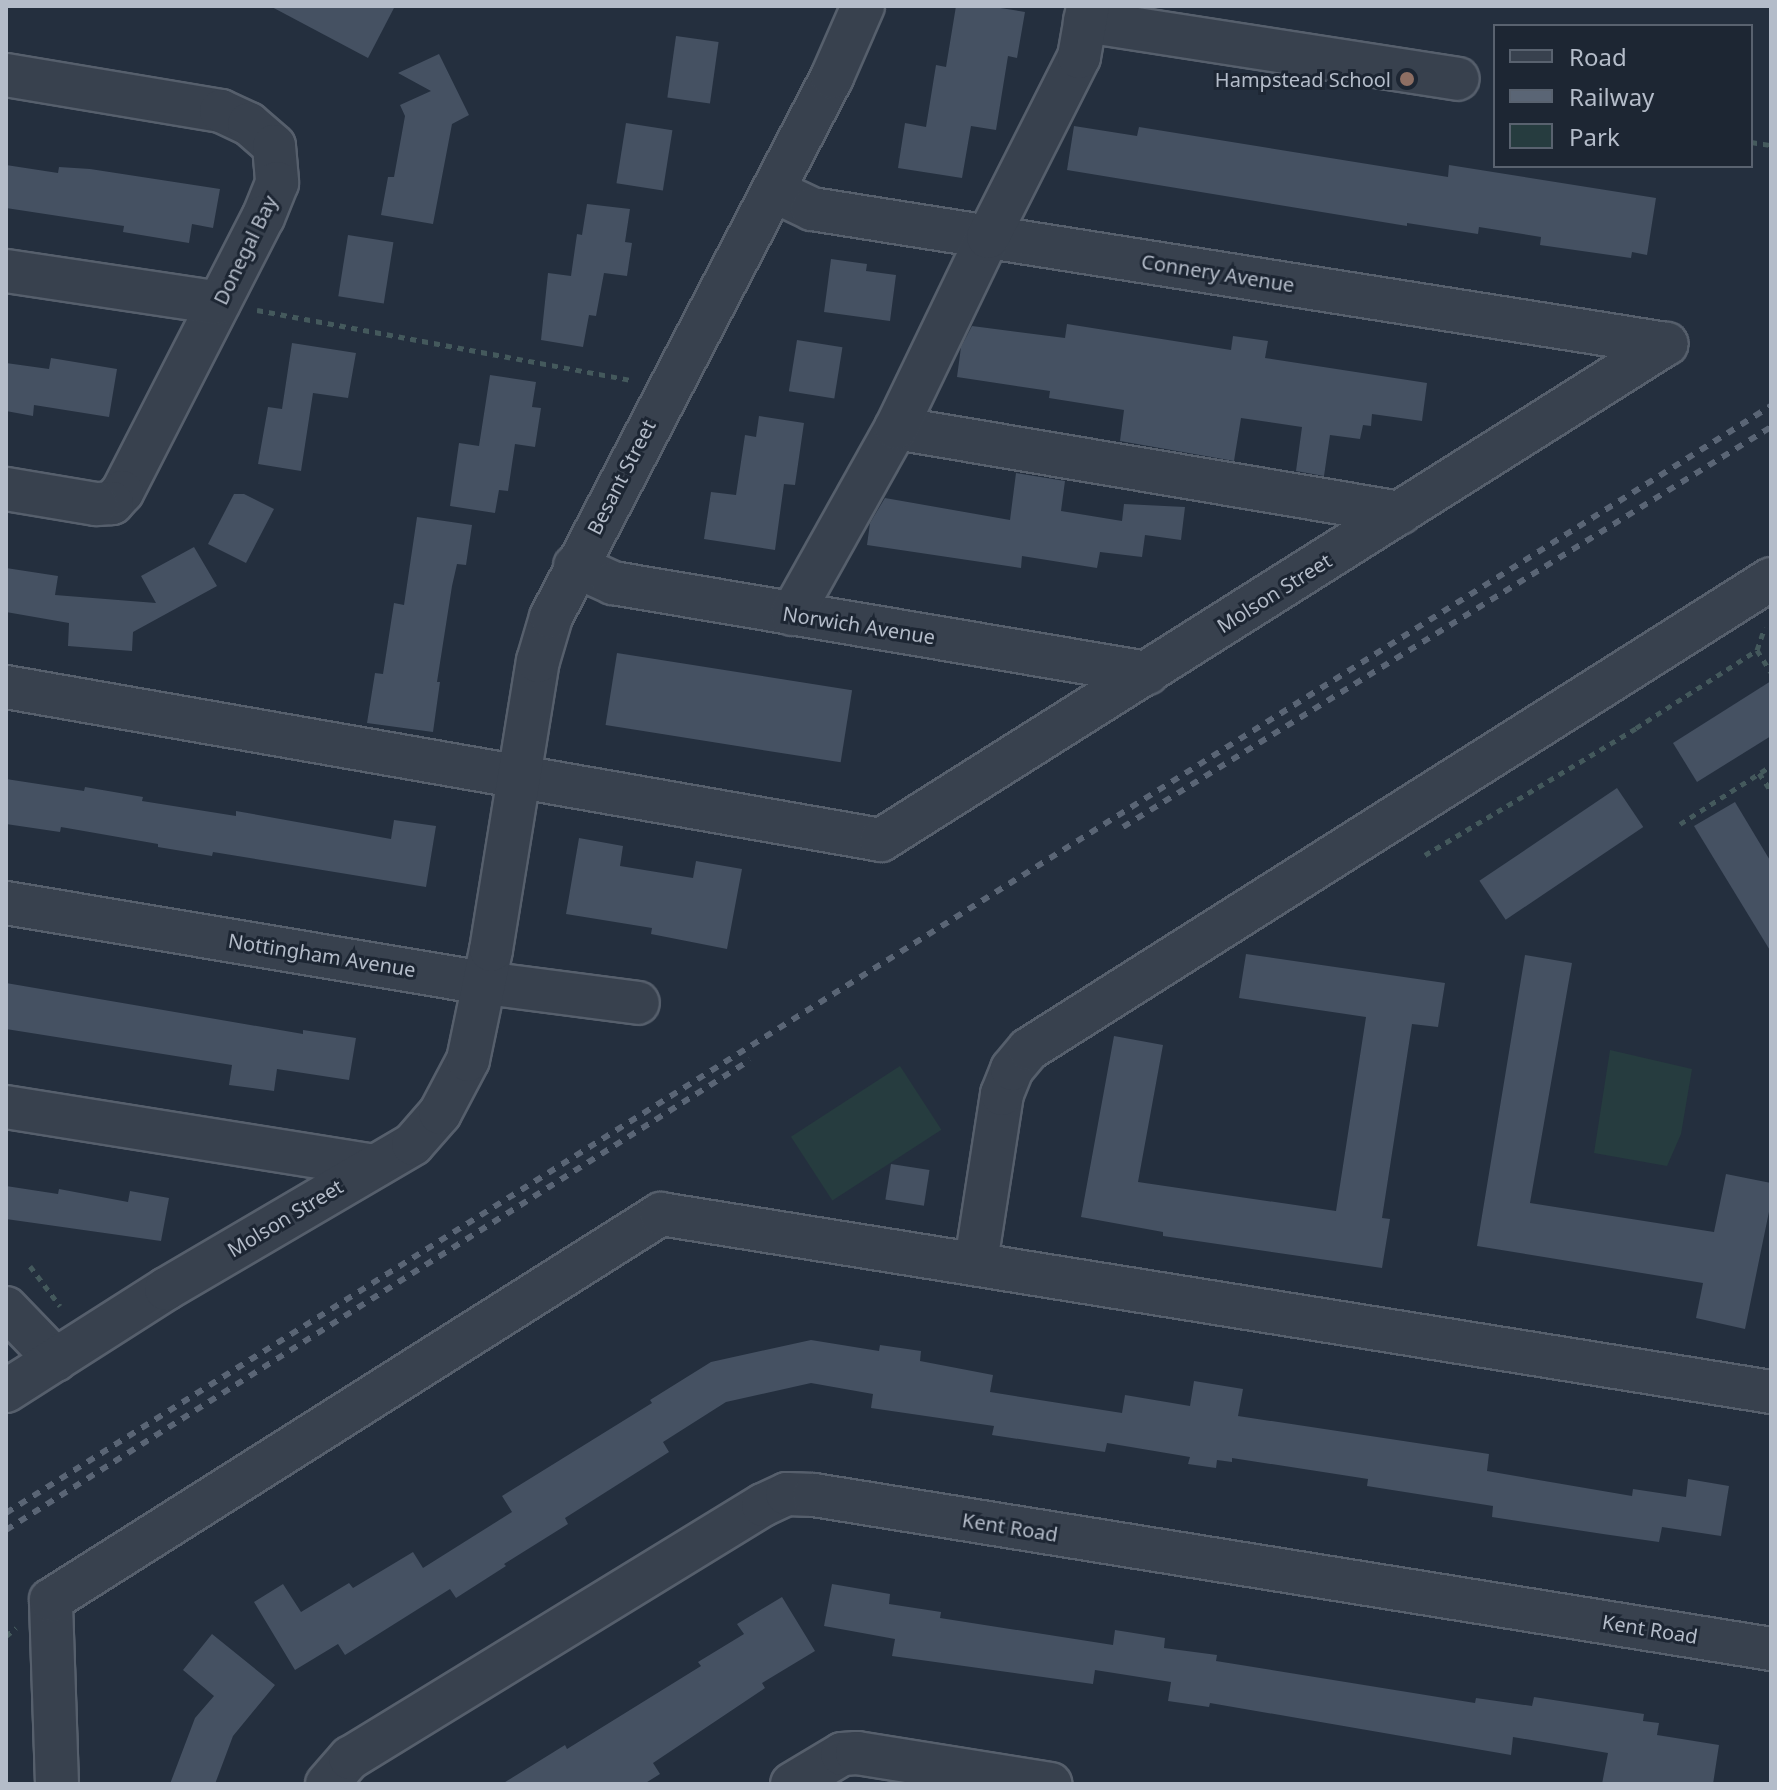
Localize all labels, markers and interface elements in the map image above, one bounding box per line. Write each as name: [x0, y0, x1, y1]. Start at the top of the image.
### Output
legend: [1493, 24, 1753, 168]
text: Road: [1569, 40, 1627, 73]
place label: Hampstead School: [1215, 67, 1391, 91]
marker: Hampstead School: [1398, 70, 1416, 88]
text: Railway: [1569, 80, 1654, 113]
text: Park: [1569, 120, 1620, 153]
street label: Donegal Bay: [208, 191, 282, 309]
street label: Connery Avenue: [1140, 249, 1296, 297]
street label: Besant Street: [582, 416, 660, 538]
street label: Molson Street: [1212, 548, 1336, 638]
street label: Norwich Avenue: [781, 601, 937, 649]
street label: Nottingham Avenue: [227, 928, 417, 982]
street label: Molson Street: [223, 1174, 347, 1262]
street label: Kent Road: [960, 1508, 1060, 1546]
street label: Kent Road: [1600, 1610, 1700, 1648]

